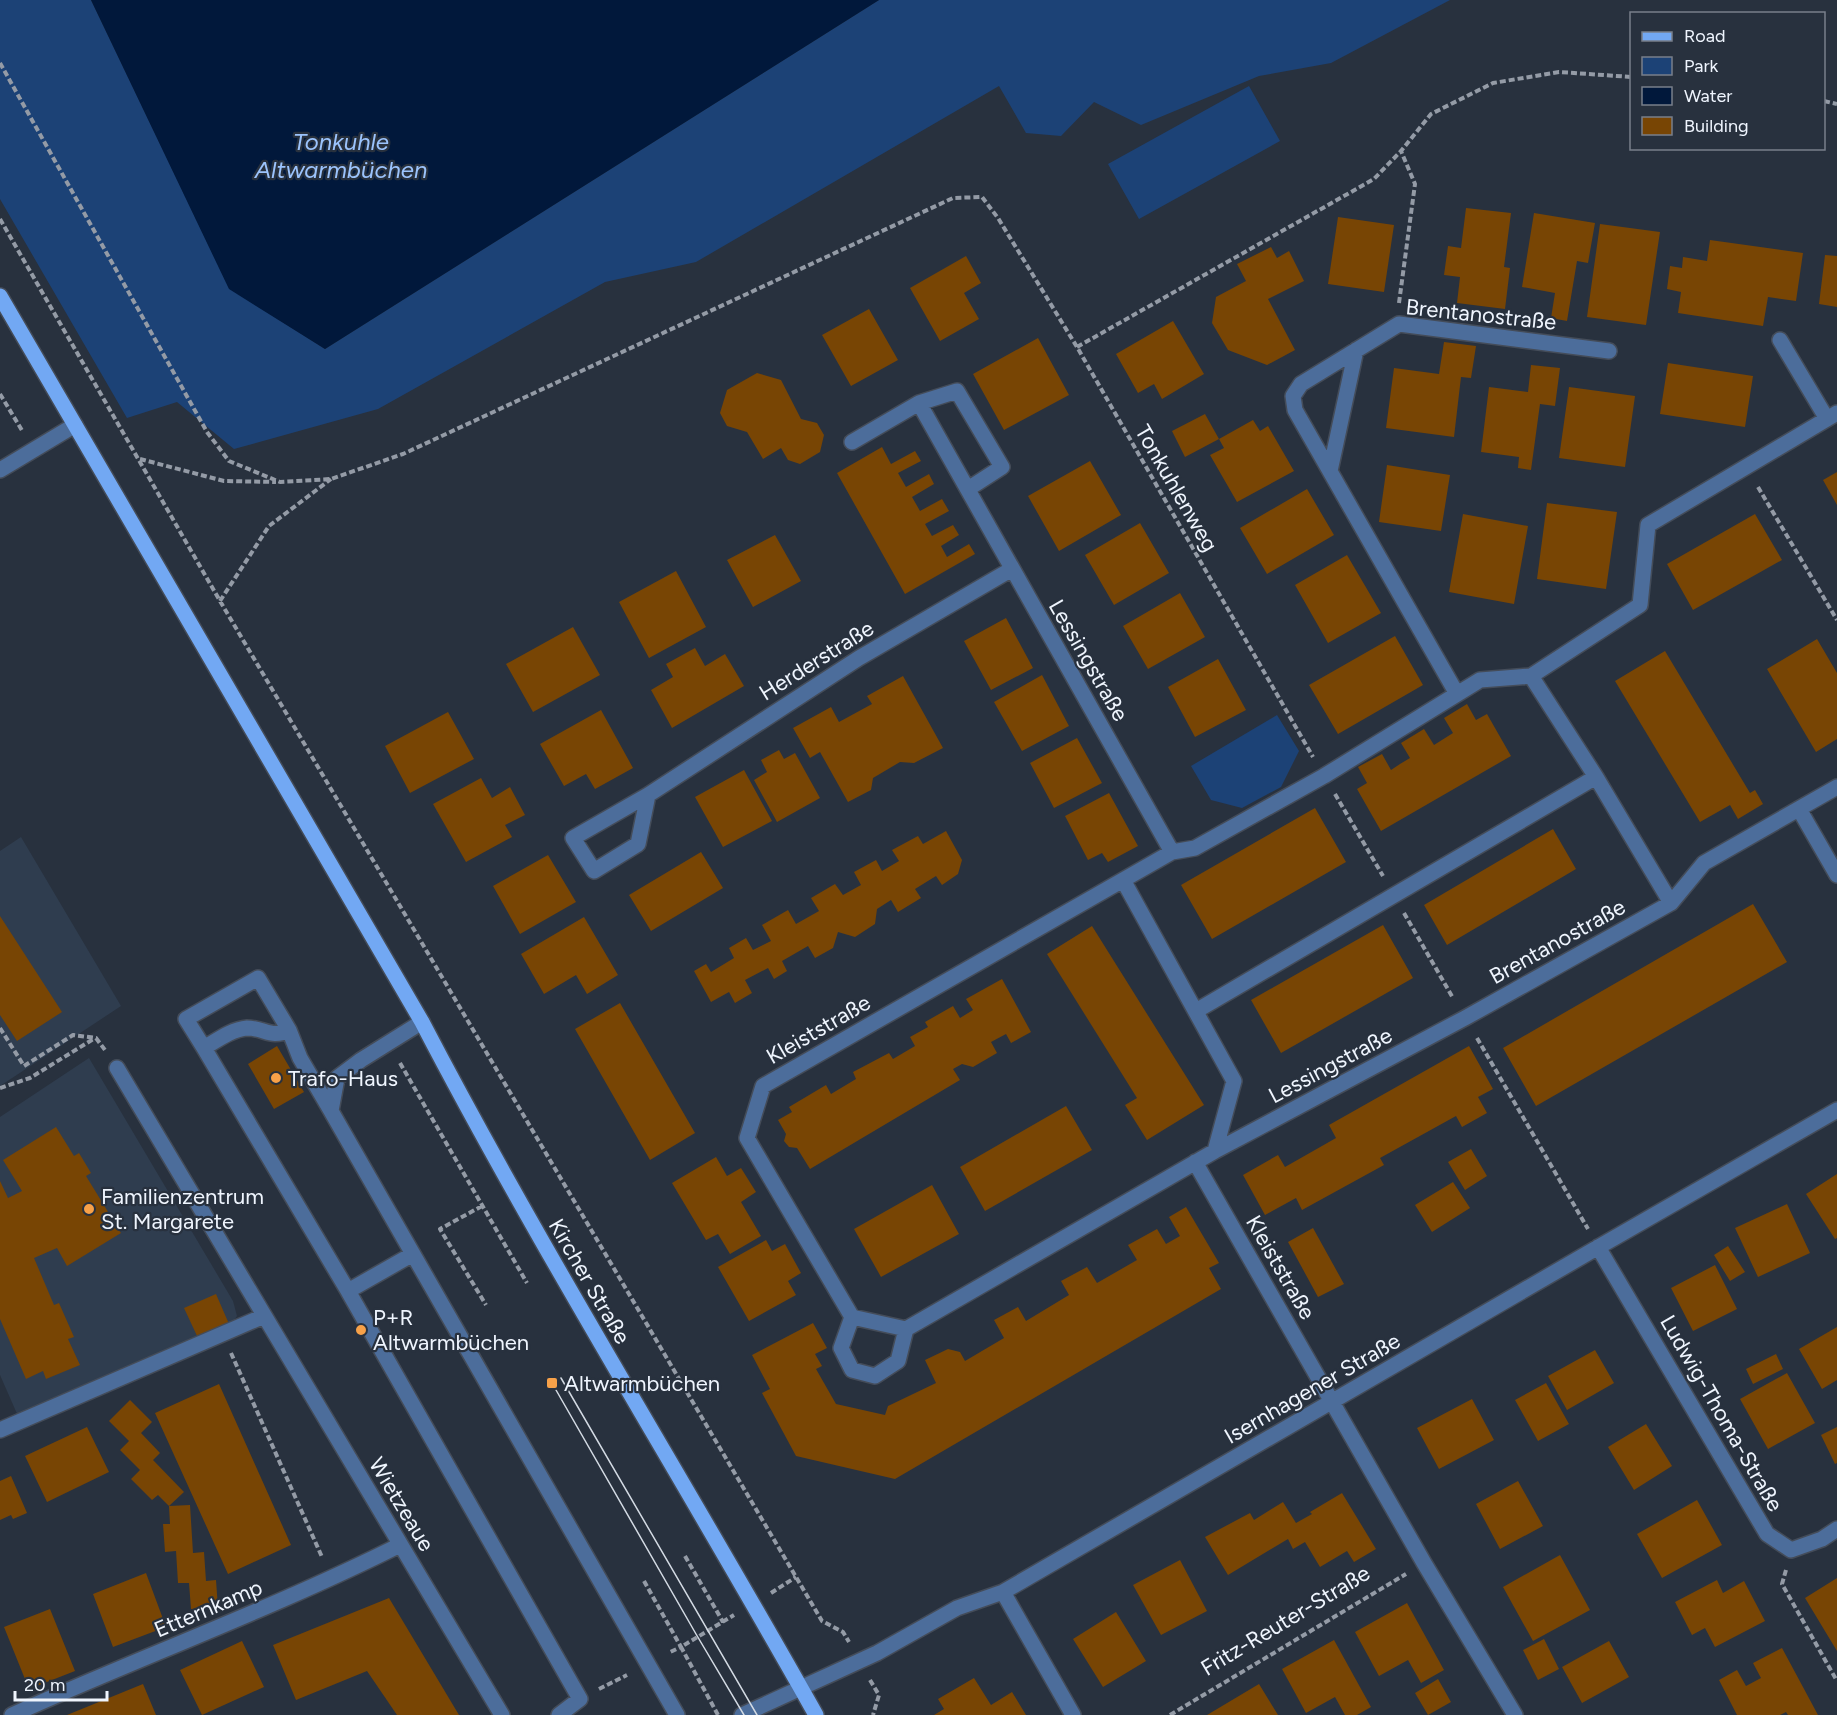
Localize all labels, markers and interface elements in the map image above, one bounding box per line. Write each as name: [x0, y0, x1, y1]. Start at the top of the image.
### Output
legend: [1630, 12, 1825, 150]
text: Road: [1684, 25, 1725, 47]
text: Park: [1684, 55, 1719, 77]
text: Water: [1684, 85, 1732, 107]
text: Building: [1684, 115, 1749, 137]
water label: Tonkuhle Altwarmbüchen: [254, 127, 427, 184]
street label: Brentanostraße: [1404, 293, 1558, 336]
street label: Tonkuhlenweg: [1129, 420, 1224, 556]
street label: Lessingstraße: [1043, 595, 1134, 726]
street label: Herderstraße: [754, 615, 879, 706]
street label: Brentanostraße: [1485, 893, 1630, 990]
street label: Kleiststraße: [761, 989, 875, 1070]
street label: Lessingstraße: [1264, 1022, 1397, 1109]
place label: Trafo-Haus: [288, 1065, 398, 1092]
marker: Trafo-Haus: [269, 1071, 283, 1085]
place label: Familienzentrum St. Margarete: [101, 1183, 264, 1235]
marker: Familienzentrum St. Margarete: [82, 1202, 96, 1216]
street label: Kleiststraße: [1240, 1210, 1321, 1324]
street label: Kircher Straße: [543, 1214, 636, 1349]
place label: P+R Altwarmbüchen: [373, 1304, 529, 1356]
street label: Ludwig-Thoma-Straße: [1654, 1310, 1789, 1516]
marker: P+R Altwarmbüchen: [354, 1323, 368, 1337]
street label: Isernhagener Straße: [1220, 1327, 1405, 1450]
place label: Altwarmbüchen: [564, 1370, 720, 1397]
marker: Altwarmbüchen: [545, 1376, 559, 1390]
street label: Wietzeaue: [363, 1452, 440, 1556]
street label: Fritz-Reuter-Straße: [1196, 1559, 1375, 1682]
street label: Etternkamp: [150, 1574, 266, 1643]
scale bar: [15, 1664, 106, 1702]
text: 20 m: [24, 1674, 65, 1696]

